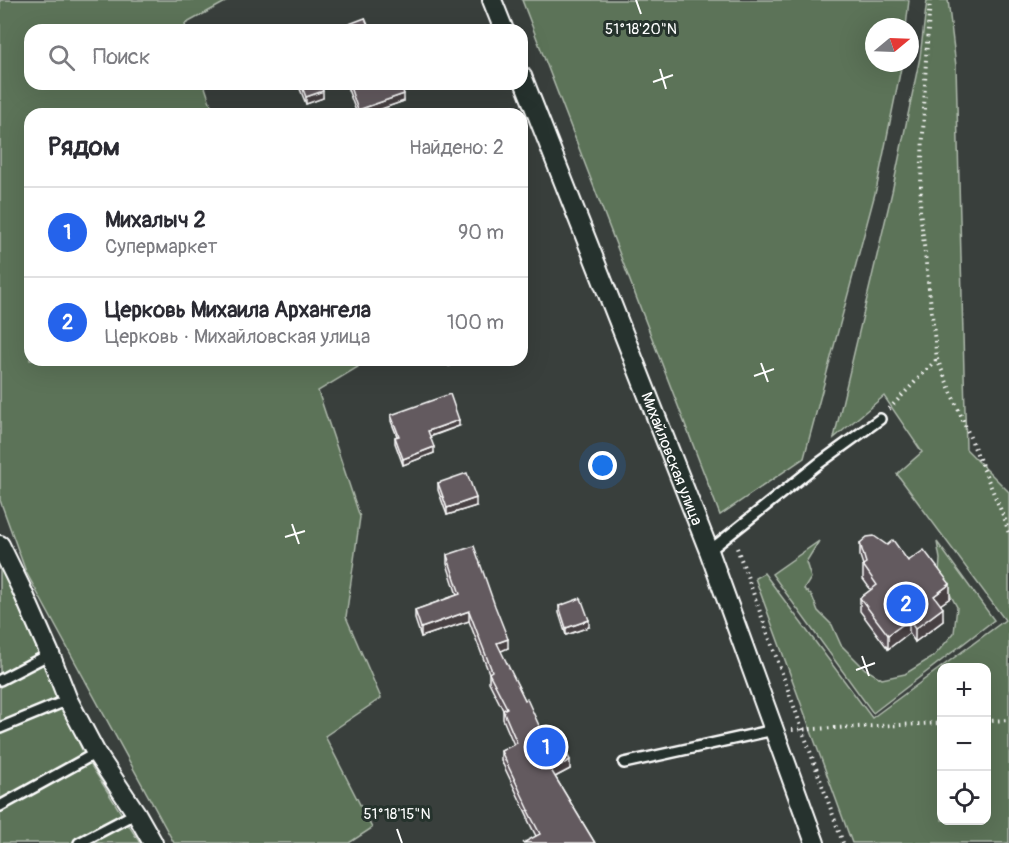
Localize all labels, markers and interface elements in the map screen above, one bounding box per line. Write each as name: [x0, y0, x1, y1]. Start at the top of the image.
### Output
north arrow: [865, 18, 919, 72]
text: 51°18'20"N: [605, 20, 677, 39]
search box: [24, 24, 528, 90]
icon: search: [45, 41, 78, 74]
text: Поиск: [93, 43, 150, 71]
text: Рядом: [48, 131, 120, 163]
text: Найдено: 2: [409, 135, 504, 160]
text: Михалыч 2: [105, 206, 206, 234]
text: 1: [64, 220, 71, 245]
text: 90 m: [458, 220, 504, 245]
text: Супермаркет: [105, 234, 217, 259]
text: Церковь Михаила Архангела: [105, 296, 371, 324]
text: 2: [62, 310, 73, 335]
text: 100 m: [447, 310, 504, 335]
text: Церковь · Михайловская улица: [105, 324, 370, 349]
street label: Михайловская улица: [636, 389, 707, 528]
your location: [588, 451, 617, 480]
pin: 2: [886, 582, 926, 626]
map controls: [937, 663, 991, 825]
button: +: [937, 663, 991, 717]
button: −: [937, 717, 991, 771]
pin: 1: [526, 724, 566, 770]
button: locate: [937, 771, 991, 825]
text: 51°18'15"N: [363, 805, 431, 824]

